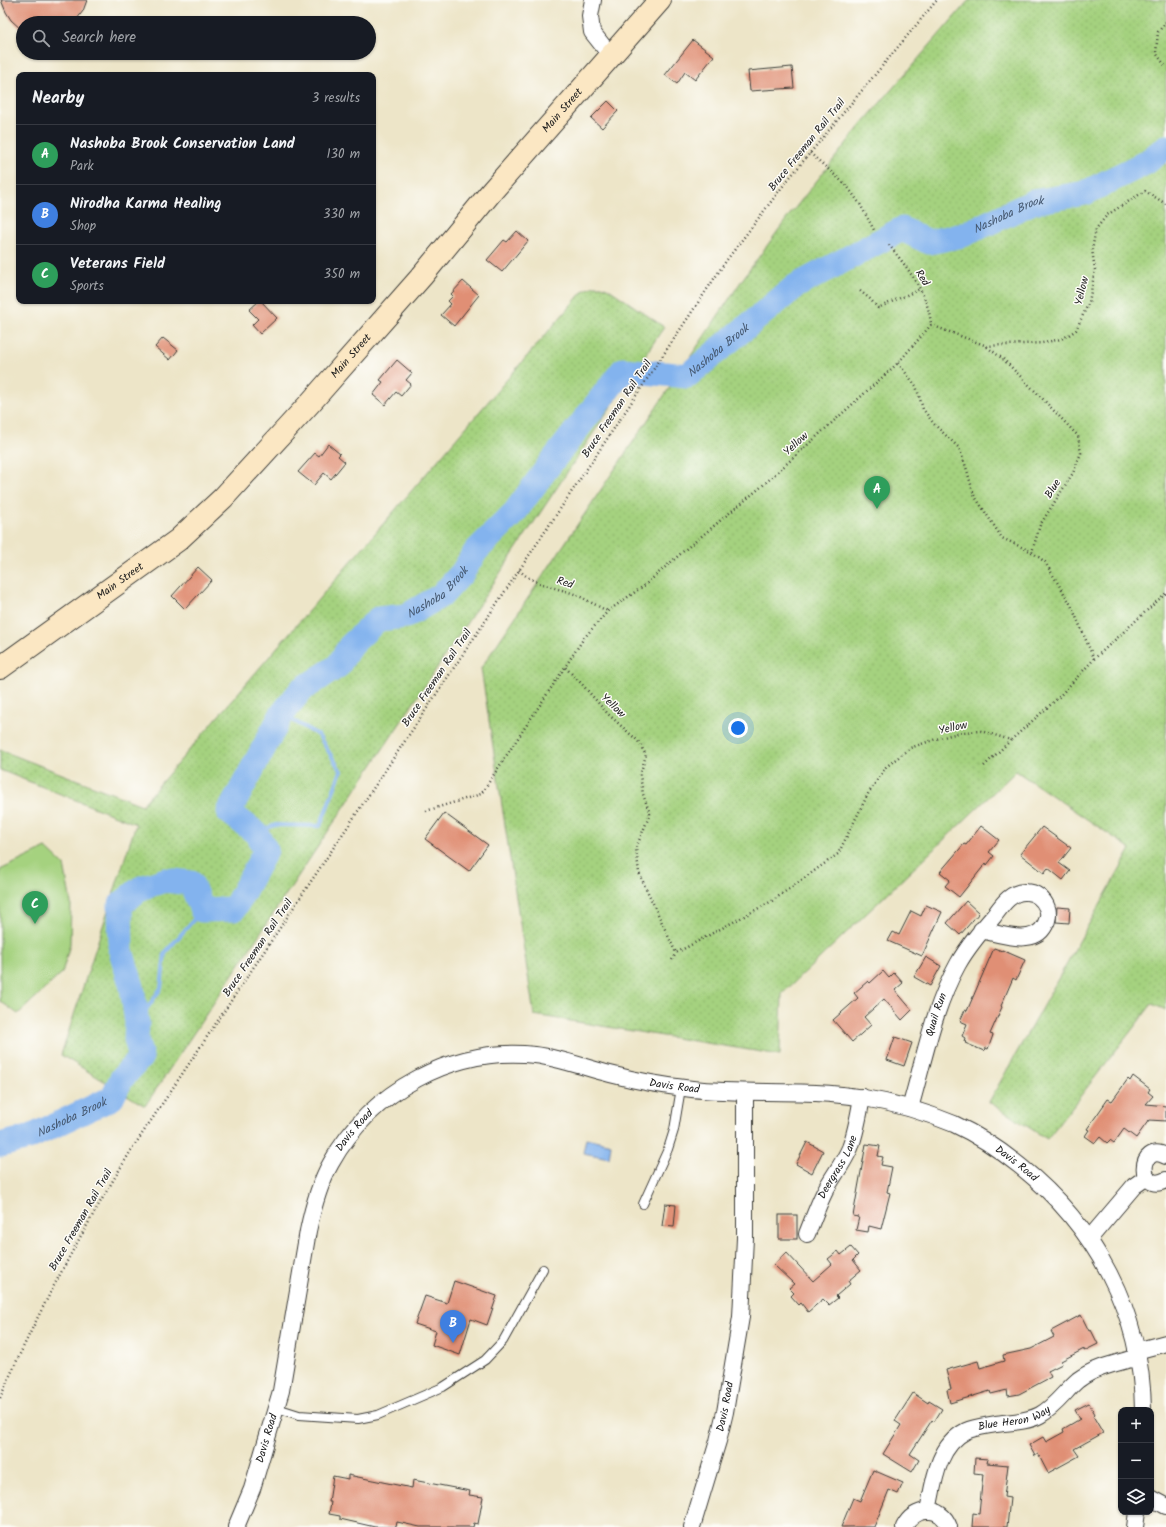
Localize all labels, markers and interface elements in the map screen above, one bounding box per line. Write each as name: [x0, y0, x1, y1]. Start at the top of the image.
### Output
search box: [16, 16, 376, 60]
text: Search here: [62, 26, 136, 50]
icon: search: [30, 27, 52, 49]
street label: Main Street: [538, 84, 588, 137]
text: Nearby: [32, 85, 84, 112]
text: 3 results: [312, 88, 360, 109]
street label: Bruce Freeman Rail Trail: [764, 94, 850, 195]
text: Nashoba Brook Conservation Land: [70, 132, 295, 156]
text: A: [41, 144, 49, 165]
text: 130 m: [326, 144, 360, 165]
text: Park: [70, 156, 94, 177]
water label: Nashoba Brook: [970, 190, 1047, 239]
text: Nirodha Karma Healing: [70, 192, 222, 216]
text: B: [41, 204, 49, 225]
text: 330 m: [323, 204, 360, 225]
text: Shop: [70, 216, 96, 237]
text: Veterans Field: [70, 252, 165, 276]
text: C: [41, 264, 49, 285]
text: 350 m: [324, 264, 360, 285]
street label: Red: [910, 266, 934, 290]
street label: Yellow: [1070, 274, 1094, 307]
text: Sports: [70, 276, 104, 297]
water label: Nashoba Brook: [683, 318, 755, 382]
street label: Main Street: [326, 329, 377, 383]
street label: Bruce Freeman Rail Trail: [577, 356, 657, 462]
street label: Yellow: [779, 427, 813, 460]
pin: A: [864, 476, 890, 509]
street label: Blue: [1040, 476, 1066, 502]
street label: Main Street: [93, 558, 148, 605]
water label: Nashoba Brook: [403, 561, 474, 623]
street label: Red: [554, 572, 576, 594]
street label: Bruce Freeman Rail Trail: [397, 625, 477, 731]
street label: Yellow: [596, 689, 630, 723]
street label: Yellow: [937, 716, 970, 740]
your location: [728, 718, 748, 738]
pin: C: [22, 891, 48, 924]
street label: Bruce Freeman Rail Trail: [218, 895, 298, 1001]
street label: Quail Run: [921, 990, 952, 1039]
street label: Davis Road: [648, 1074, 701, 1099]
water label: Nashoba Brook: [33, 1091, 112, 1142]
street label: Davis Road: [331, 1105, 378, 1155]
street label: Deergrass Lane: [813, 1133, 863, 1202]
street label: Davis Road: [991, 1141, 1042, 1187]
street label: Bruce Freeman Rail Trail: [44, 1165, 118, 1274]
pin: B: [440, 1310, 466, 1343]
street label: Davis Road: [712, 1380, 739, 1434]
street label: Blue Heron Way: [977, 1401, 1056, 1436]
map controls: [1118, 1407, 1154, 1515]
button: +: [1118, 1407, 1154, 1443]
street label: Davis Road: [251, 1411, 283, 1465]
button: −: [1118, 1443, 1154, 1479]
button: layers: [1118, 1479, 1154, 1515]

